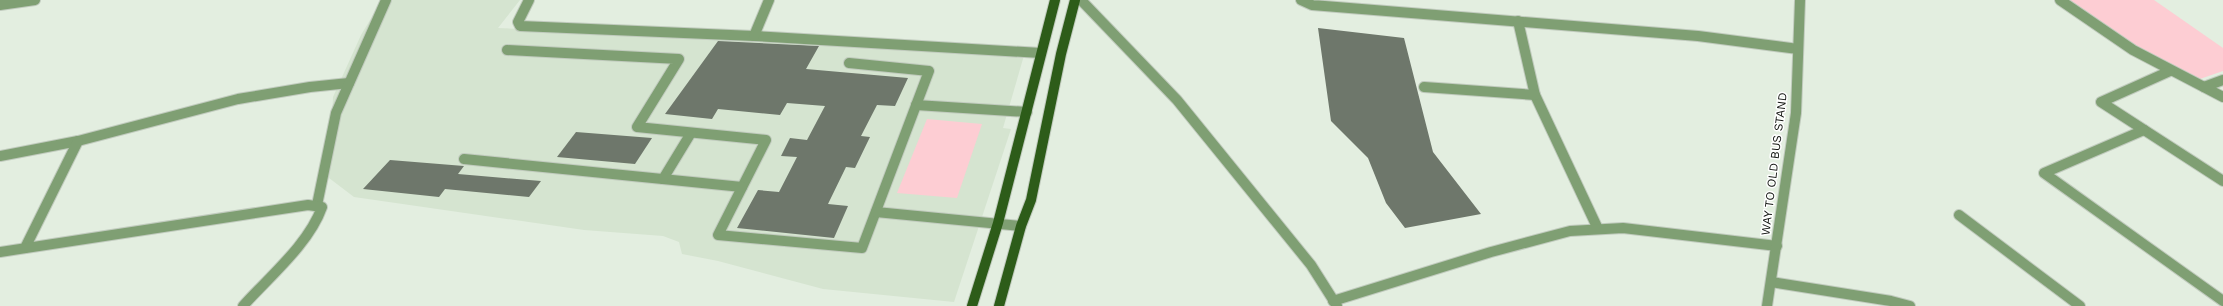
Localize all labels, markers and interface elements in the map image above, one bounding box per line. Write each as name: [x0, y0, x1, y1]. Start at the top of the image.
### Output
street label: WAY TO OLD BUS STAND: [1758, 92, 1790, 236]

